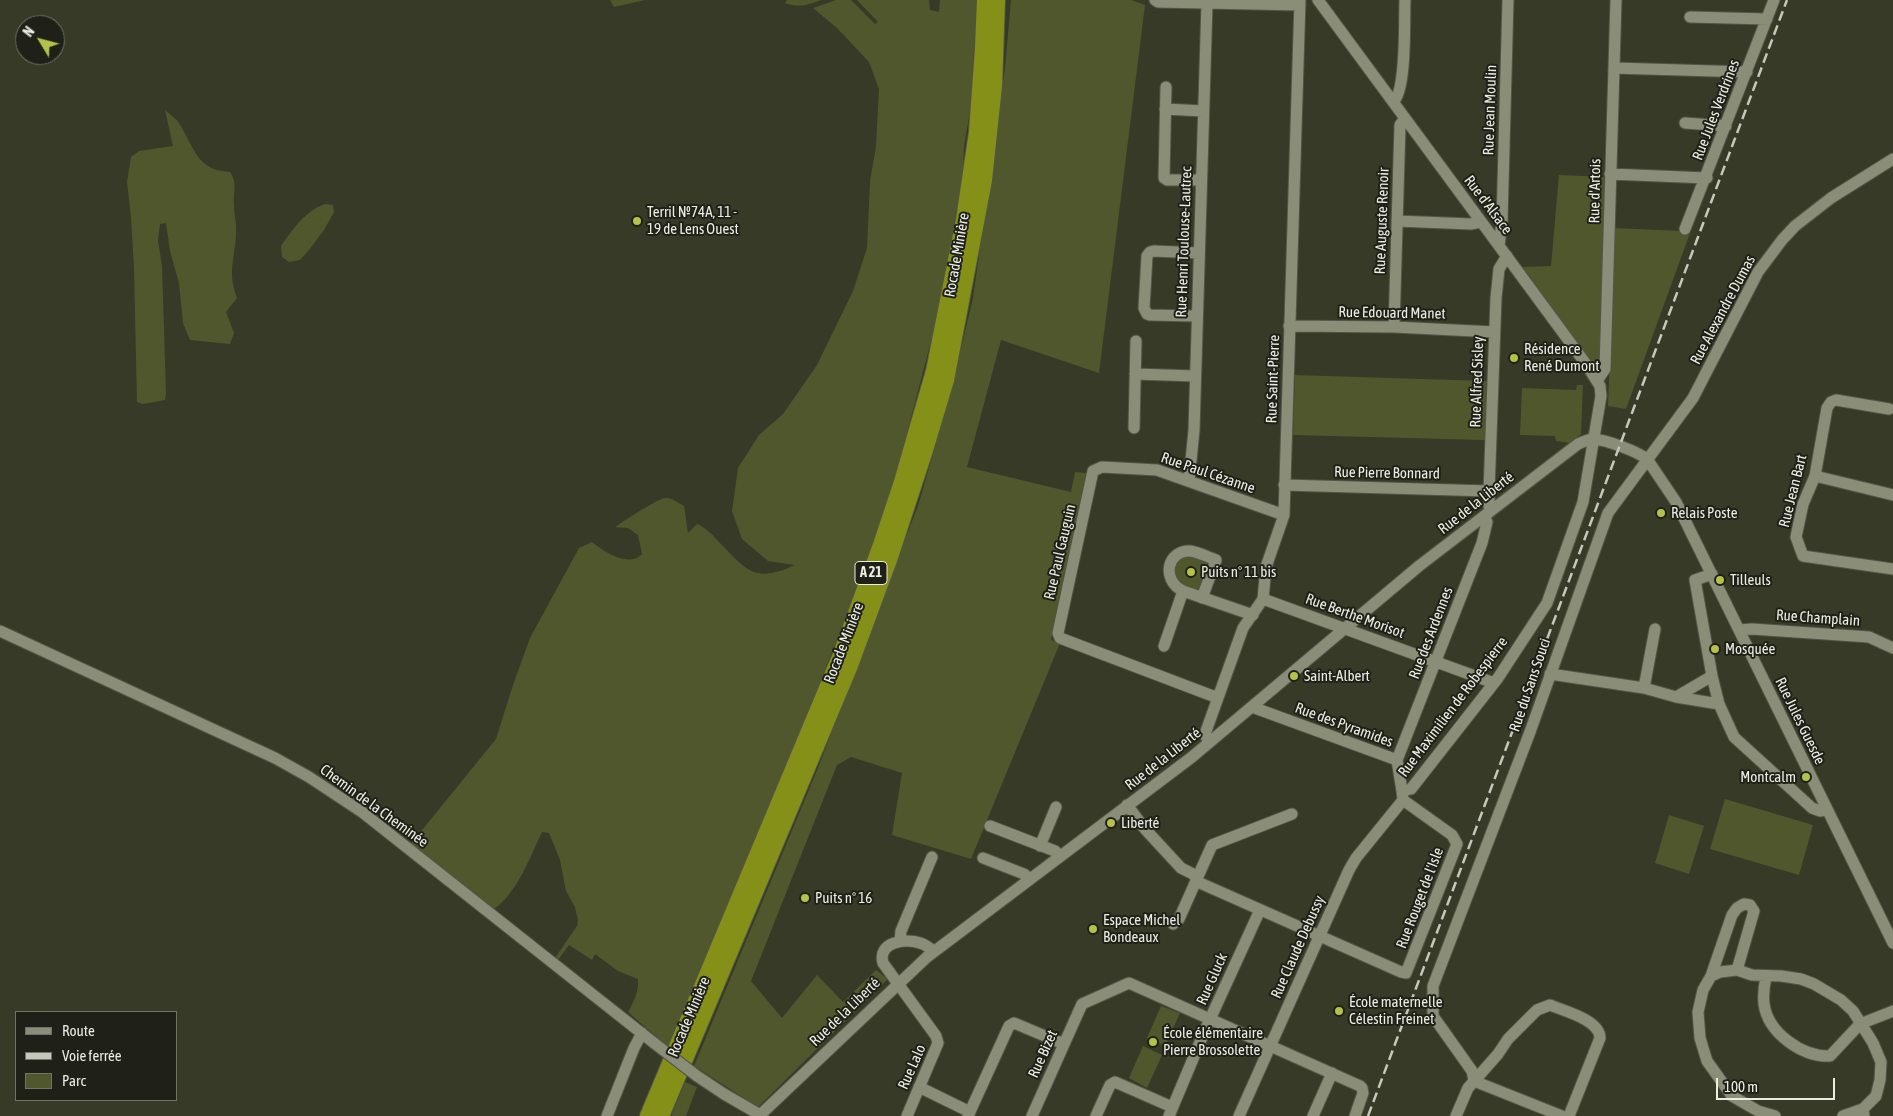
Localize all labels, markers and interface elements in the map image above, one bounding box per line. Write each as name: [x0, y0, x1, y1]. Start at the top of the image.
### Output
north arrow: [15, 15, 65, 65]
text: N: [20, 23, 38, 40]
street label: Rue Jules Verdrines: [1689, 57, 1743, 163]
street label: Rue Jean Moulin: [1479, 64, 1501, 156]
street label: Rue d'Artois: [1585, 158, 1605, 224]
street label: Rue Henri Toulouse-Lautrec: [1172, 166, 1196, 318]
street label: Rue Auguste Renoir: [1371, 167, 1393, 275]
street label: Rue d'Alsace: [1460, 172, 1516, 238]
place label: Terril №74A, 11 - 19 de Lens Ouest: [647, 203, 739, 238]
street label: Rocade Minière: [941, 211, 973, 299]
marker: Terril №74A, 11 - 19 de Lens Ouest: [631, 215, 643, 227]
street label: Rue Alexandre Dumas: [1687, 252, 1759, 368]
street label: Rue Edouard Manet: [1338, 303, 1446, 323]
street label: Rue Saint-Pierre: [1262, 334, 1284, 424]
street label: Rue Alfred Sisley: [1466, 336, 1488, 428]
place label: Résidence René Dumont: [1524, 340, 1600, 375]
marker: Résidence René Dumont: [1508, 352, 1520, 364]
street label: Rue Paul Cézanne: [1159, 449, 1257, 497]
street label: Rue Jean Bart: [1775, 453, 1811, 529]
street label: Rue Pierre Bonnard: [1334, 463, 1440, 483]
street label: Rue de la Liberté: [1435, 468, 1517, 538]
street label: Rue Paul Gauguin: [1040, 502, 1080, 602]
place label: Relais Poste: [1671, 504, 1738, 522]
marker: Relais Poste: [1655, 507, 1667, 519]
road number: A 21: [855, 562, 887, 584]
place label: Puits n° 11 bis: [1201, 563, 1276, 581]
marker: Puits n° 11 bis: [1185, 566, 1197, 578]
place label: Tilleuls: [1730, 571, 1771, 589]
marker: Tilleuls: [1714, 574, 1726, 586]
street label: Rue des Ardennes: [1405, 584, 1457, 682]
street label: Rue Berthe Morisot: [1303, 590, 1407, 642]
street label: Rocade Minière: [820, 600, 868, 686]
street label: Rue Champlain: [1775, 606, 1861, 630]
street label: Rue Maximilien de Robespierre: [1394, 633, 1512, 781]
street label: Rue du Sans Souci: [1506, 636, 1554, 734]
place label: Mosquée: [1725, 640, 1775, 658]
marker: Mosquée: [1709, 643, 1721, 655]
place label: Saint-Albert: [1304, 667, 1370, 685]
marker: Saint-Albert: [1288, 670, 1300, 682]
street label: Rue Jules Guesde: [1771, 674, 1829, 768]
street label: Rue des Pyramides: [1293, 699, 1395, 751]
street label: Rue de la Liberté: [1122, 724, 1204, 794]
street label: Chemin de la Cheminée: [316, 761, 432, 851]
place label: Montcalm: [1740, 768, 1796, 786]
marker: Montcalm: [1800, 771, 1812, 783]
place label: Liberté: [1121, 814, 1159, 832]
marker: Liberté: [1105, 817, 1117, 829]
street label: Rue Rouget de l'Isle: [1392, 845, 1448, 951]
place label: Puits n° 16: [815, 889, 872, 907]
marker: Puits n° 16: [799, 892, 811, 904]
street label: Rue Claude Debussy: [1267, 893, 1329, 1001]
place label: Espace Michel Bondeaux: [1103, 911, 1180, 946]
marker: Espace Michel Bondeaux: [1087, 923, 1099, 935]
street label: Rue Gluck: [1193, 950, 1231, 1008]
street label: Rocade Minière: [664, 974, 714, 1060]
street label: Rue de la Liberté: [806, 974, 884, 1050]
place label: École maternelle Célestin Freinet: [1349, 993, 1443, 1028]
marker: École maternelle Célestin Freinet: [1333, 1005, 1345, 1017]
legend: [15, 1011, 178, 1101]
text: Route: [62, 1022, 95, 1039]
place label: École élémentaire Pierre Brossolette: [1163, 1024, 1263, 1059]
street label: Rue Bizet: [1024, 1027, 1062, 1081]
marker: École élémentaire Pierre Brossolette: [1147, 1036, 1159, 1048]
street label: Rue Lalo: [894, 1042, 930, 1092]
text: Voie ferrée: [62, 1047, 122, 1064]
scale bar: [1718, 1068, 1837, 1100]
text: Parc: [62, 1072, 86, 1089]
text: 100 m: [1724, 1078, 1758, 1095]

